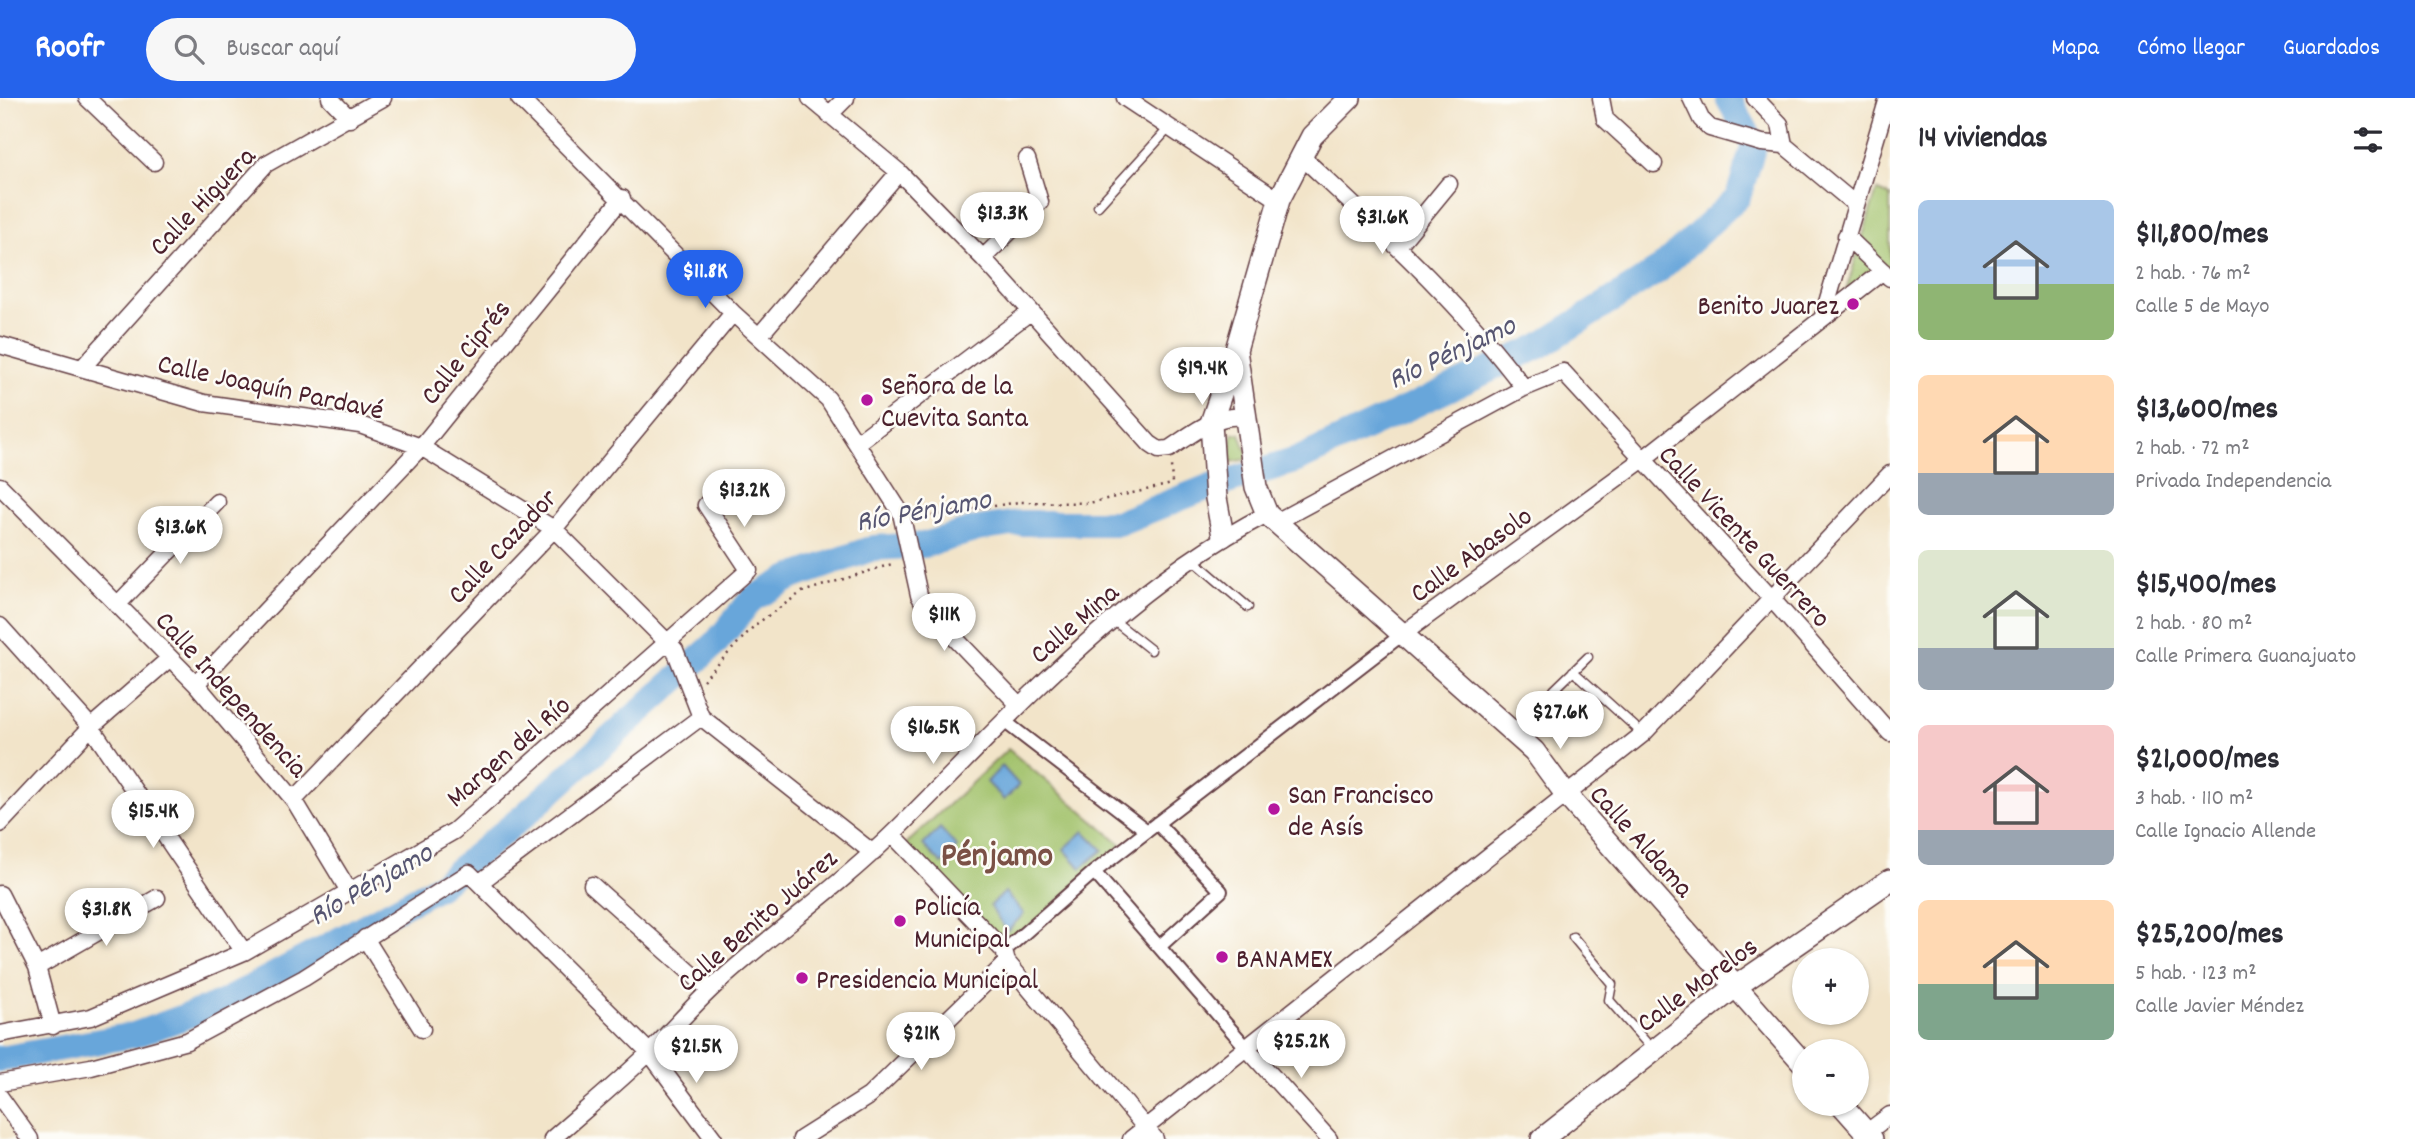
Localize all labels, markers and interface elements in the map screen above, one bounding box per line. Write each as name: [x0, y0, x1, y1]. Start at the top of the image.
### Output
search box: [146, 18, 636, 81]
text: Roofr: [35, 26, 104, 73]
icon: search: [170, 30, 208, 68]
text: Buscar aquí: [226, 31, 339, 68]
text: Mapa: [2051, 32, 2099, 66]
text: Cómo llegar: [2137, 32, 2245, 66]
text: Guardados: [2283, 32, 2380, 66]
text: 14 viviendas: [1918, 119, 2048, 162]
icon: filters: [2349, 121, 2387, 159]
street label: Calle Higuera: [142, 139, 268, 267]
pin: $13.3K: [945, 192, 1059, 252]
pin: $31.6K: [1325, 197, 1439, 256]
text: $13.3K: [976, 198, 1028, 231]
text: $31.6K: [1356, 202, 1408, 235]
text: $11,800/mes: [2135, 215, 2269, 258]
icon: home: [1974, 228, 2058, 312]
pin: $11.8K: [648, 250, 762, 310]
text: $11.8K: [682, 256, 728, 289]
text: 2 hab. · 76 m²: [2135, 258, 2251, 291]
place label: Benito Juarez: [1697, 289, 1839, 329]
text: Calle 5 de Mayo: [2135, 291, 2269, 324]
street label: Calle Ciprés: [413, 293, 523, 415]
marker: Benito Juarez: [1845, 296, 1861, 312]
water label: Río Pénjamo: [1382, 306, 1525, 403]
street label: Calle Joaquín Pardavé: [153, 346, 387, 433]
pin: $19.4K: [1145, 348, 1259, 407]
text: $19.4K: [1176, 353, 1228, 386]
place label: Señora de la Cuevita Santa: [881, 369, 1029, 441]
text: $13,600/mes: [2135, 390, 2278, 433]
marker: Señora de la Cuevita Santa: [859, 392, 875, 408]
icon: home: [1974, 403, 2058, 487]
text: 2 hab. · 72 m²: [2135, 433, 2250, 466]
street label: Calle Vicente Guerrero: [1647, 438, 1838, 639]
text: Privada Independencia: [2135, 466, 2331, 499]
pin: $13.2K: [687, 470, 801, 529]
text: $13.2K: [718, 475, 770, 508]
water label: Río Pénjamo: [853, 480, 996, 546]
street label: Calle Cazador: [440, 481, 569, 615]
street label: Calle Abasolo: [1403, 499, 1543, 615]
pin: $13.6K: [123, 506, 237, 566]
text: $13.6K: [154, 512, 206, 545]
text: $15,400/mes: [2135, 565, 2277, 608]
street label: Calle Mina: [1023, 575, 1130, 676]
icon: home: [1974, 578, 2058, 662]
pin: $11K: [903, 594, 985, 653]
text: $11K: [928, 599, 960, 632]
street label: Calle Independencia: [143, 604, 316, 789]
text: 2 hab. · 80 m²: [2135, 608, 2252, 641]
text: Calle Primera Guanajuato: [2135, 641, 2356, 674]
street label: Margen del Río: [439, 688, 581, 819]
pin: $27.6K: [1503, 692, 1617, 751]
text: $27.6K: [1532, 697, 1588, 730]
pin: $16.5K: [876, 706, 990, 766]
text: $16.5K: [906, 712, 960, 745]
text: $21,000/mes: [2135, 740, 2280, 783]
icon: home: [1974, 753, 2058, 837]
place label: San Francisco de Asís: [1288, 778, 1434, 850]
street label: Calle Aldama: [1578, 778, 1701, 909]
text: 3 hab. · 110 m²: [2135, 783, 2253, 816]
pin: $15.4K: [96, 790, 210, 850]
text: $15.4K: [127, 796, 179, 829]
marker: San Francisco de Asís: [1266, 801, 1282, 817]
text: Calle Ignacio Allende: [2135, 816, 2316, 849]
water label: Río Pénjamo: [302, 833, 444, 940]
district label: Pénjamo: [941, 833, 1053, 883]
street label: Calle Benito Juárez: [670, 841, 849, 1004]
pin: $31.8K: [49, 888, 163, 948]
place label: Policía Municipal: [914, 890, 1010, 962]
text: $31.8K: [81, 894, 131, 927]
marker: Policía Municipal: [892, 913, 908, 929]
text: $25,200/mes: [2135, 915, 2284, 958]
icon: home: [1974, 928, 2058, 1012]
street label: Calle Morelos: [1630, 929, 1768, 1045]
place label: BANAMEX: [1236, 942, 1333, 982]
map controls: [1792, 948, 1869, 1116]
button: +: [1792, 948, 1869, 1025]
marker: BANAMEX: [1214, 949, 1230, 965]
text: 5 hab. · 123 m²: [2135, 958, 2257, 991]
place label: Presidencia Municipal: [816, 963, 1039, 1003]
marker: Presidencia Municipal: [794, 970, 810, 986]
text: Calle Javier Méndez: [2135, 991, 2304, 1024]
pin: $21K: [880, 1012, 962, 1072]
text: $21K: [902, 1018, 940, 1051]
pin: $25.2K: [1244, 1020, 1358, 1080]
pin: $21.5K: [639, 1026, 753, 1085]
text: $25.2K: [1273, 1026, 1329, 1059]
text: $21.5K: [670, 1031, 722, 1064]
button: −: [1792, 1039, 1869, 1116]

